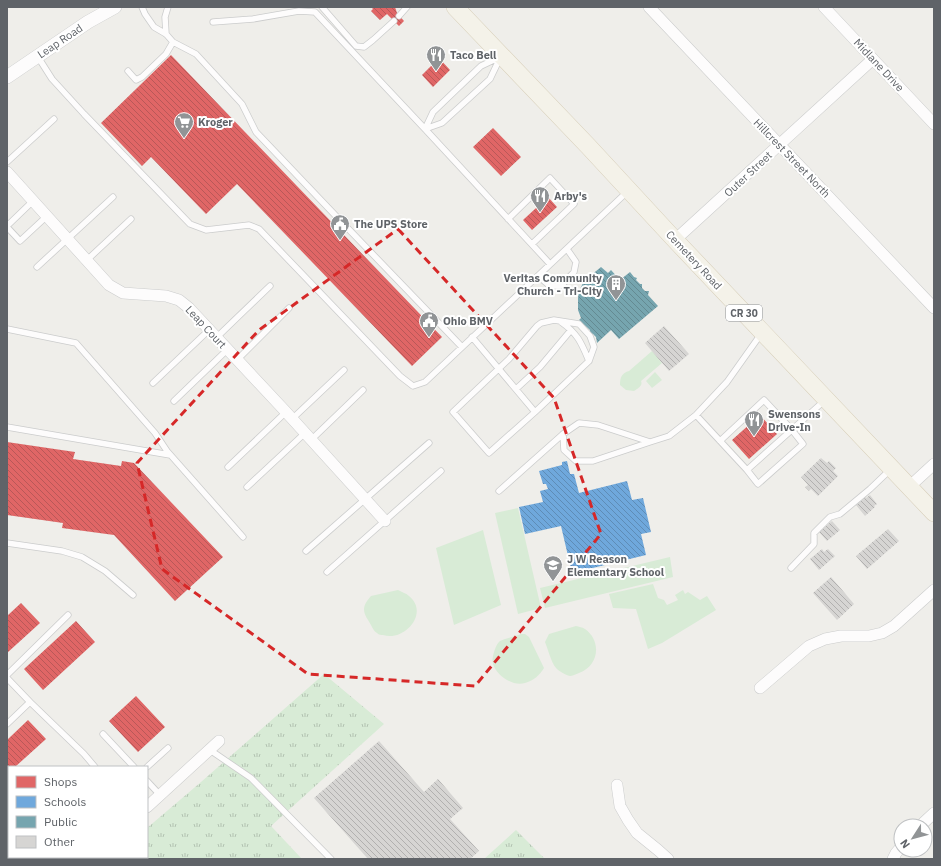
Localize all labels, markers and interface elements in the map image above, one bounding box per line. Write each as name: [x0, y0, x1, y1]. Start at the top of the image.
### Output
street label: Leap Road: [35, 21, 85, 61]
street label: Midlane Drive: [851, 36, 907, 94]
restaurant icon: Taco Bell: [425, 44, 447, 72]
place label: Taco Bell: [450, 48, 497, 62]
supermarket icon: Kroger: [173, 111, 195, 139]
place label: Kroger: [198, 115, 233, 129]
street label: Hillcrest Street North: [751, 115, 833, 201]
street label: Outer Street: [721, 148, 775, 200]
restaurant icon: Arby's: [529, 185, 551, 213]
place label: Arby's: [554, 189, 588, 203]
public building icon: The UPS Store: [329, 213, 351, 241]
place label: The UPS Store: [354, 217, 428, 231]
street label: Cemetery Road: [663, 227, 725, 293]
place label: Veritas Community Church - Tri-City: [503, 271, 602, 298]
building icon: Veritas Community Church - Tri-City: [605, 273, 627, 301]
street label: Leap Court: [183, 303, 229, 351]
road number: CR 30: [726, 305, 762, 321]
public building icon: Ohio BMV: [418, 310, 440, 338]
place label: Ohio BMV: [443, 314, 493, 328]
place label: Swensons Drive-In: [768, 407, 821, 434]
restaurant icon: Swensons Drive-In: [743, 409, 765, 437]
place label: J W Reason Elementary School: [567, 552, 665, 579]
school or university icon: J W Reason Elementary School: [542, 554, 564, 582]
legend: [8, 766, 148, 858]
text: Shops: [44, 774, 77, 789]
text: Schools: [44, 794, 87, 809]
text: Public: [44, 814, 77, 829]
north arrow: [893, 818, 933, 858]
text: Other: [44, 834, 75, 849]
text: N: [897, 837, 913, 851]

